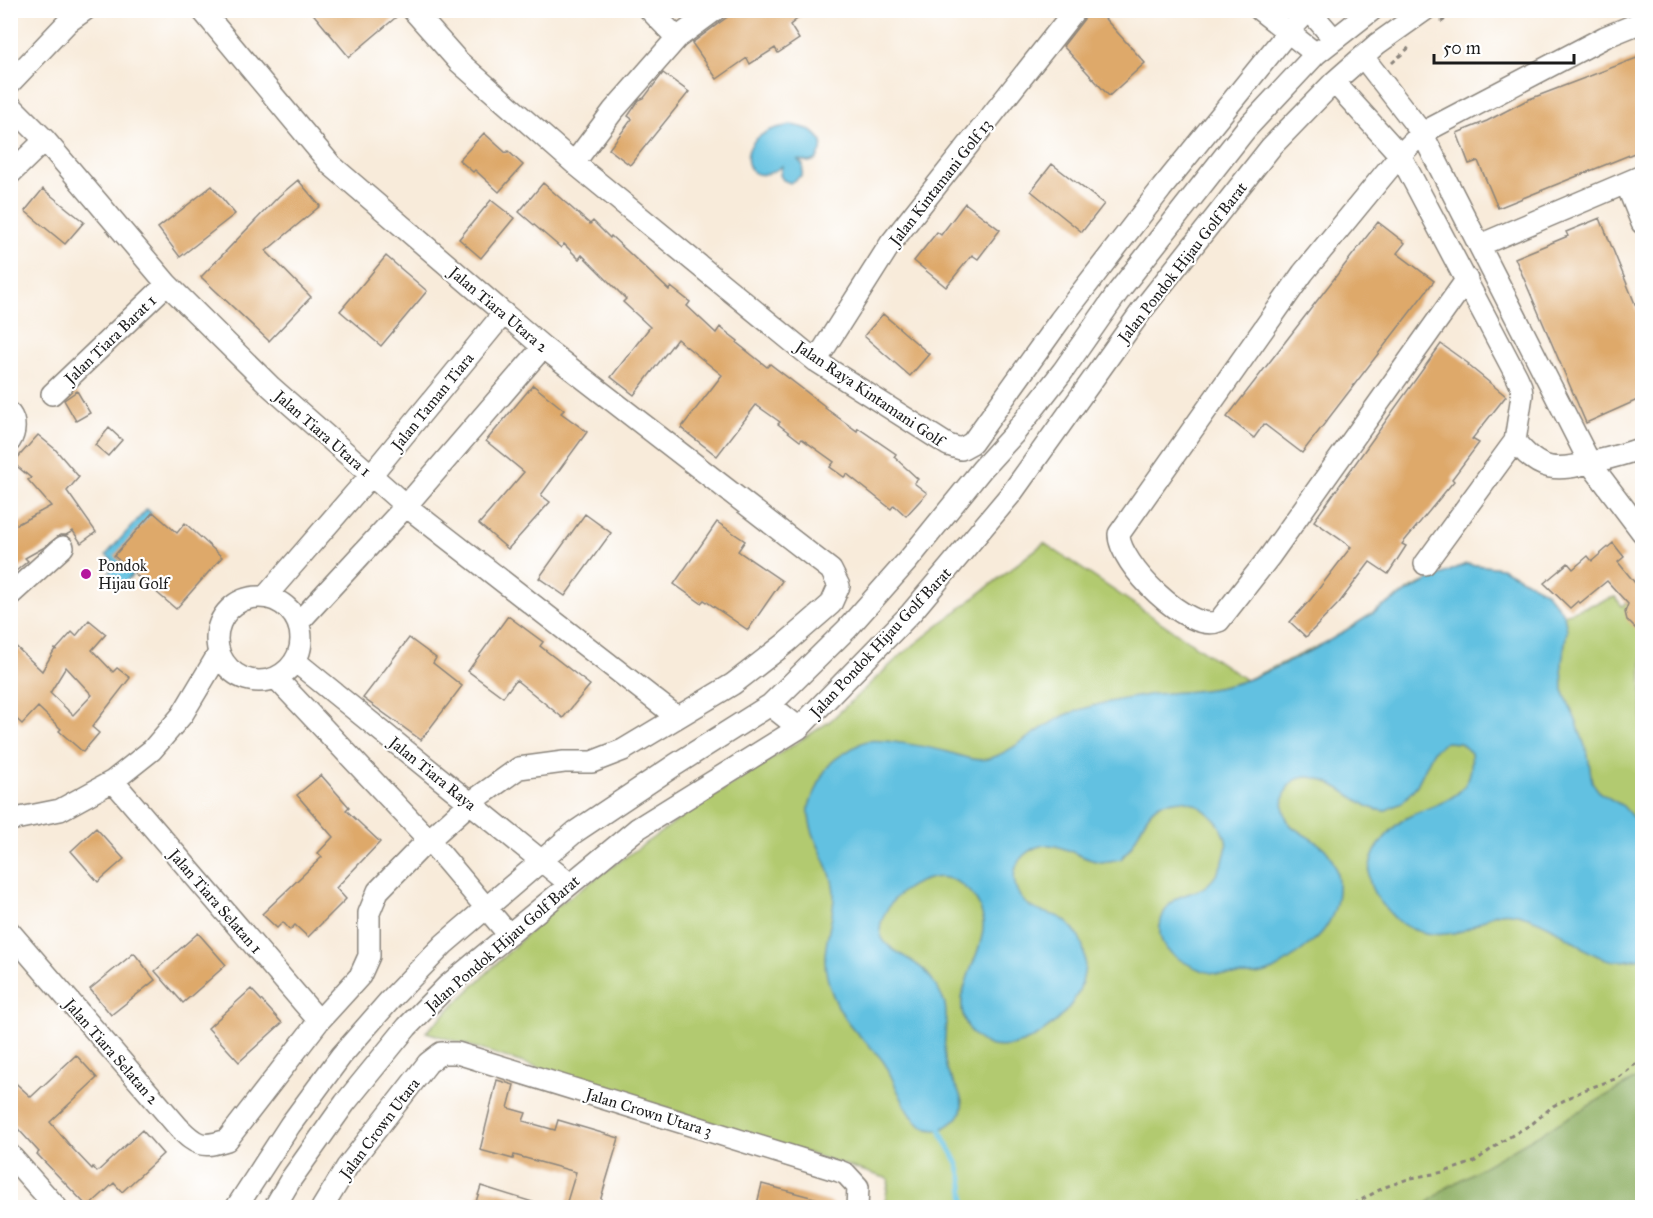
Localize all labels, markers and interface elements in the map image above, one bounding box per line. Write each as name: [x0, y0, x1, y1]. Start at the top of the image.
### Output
scale bar: [1434, 27, 1574, 65]
text: 50 m: [1443, 37, 1481, 59]
street label: Jalan Kintamani Golf 13: [884, 115, 996, 251]
street label: Jalan Pondok Hijau Golf Barat: [1113, 178, 1252, 348]
street label: Jalan Tiara Utara 2: [443, 261, 552, 357]
street label: Jalan Tiara Barat 1: [59, 291, 161, 390]
street label: Jalan Raya Kintamani Golf: [790, 336, 950, 452]
street label: Jalan Taman Tiara: [386, 349, 478, 456]
street label: Jalan Tiara Utara 1: [268, 385, 375, 481]
place label: Pondok Hijau Golf: [98, 556, 171, 593]
street label: Jalan Pondok Hijau Golf Barat: [804, 563, 956, 723]
marker: Pondok Hijau Golf: [79, 567, 93, 581]
street label: Jalan Tiara Raya: [383, 731, 480, 815]
street label: Jalan Tiara Selatan 1: [163, 844, 266, 958]
street label: Jalan Pondok Hijau Golf Barat: [420, 871, 584, 1018]
street label: Jalan Tiara Selatan 2: [59, 993, 163, 1109]
street label: Jalan Crown Utara: [334, 1074, 424, 1185]
street label: Jalan Crown Utara 3: [581, 1084, 714, 1142]

